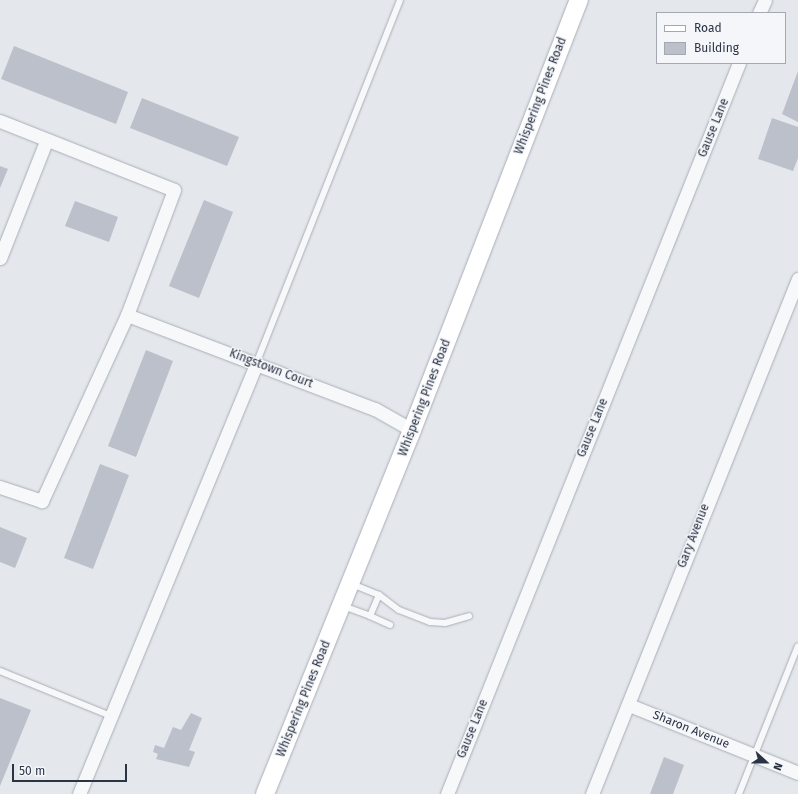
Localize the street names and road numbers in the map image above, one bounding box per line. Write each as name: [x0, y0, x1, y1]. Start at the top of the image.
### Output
street label: Whispering Pines Road: [512, 35, 570, 157]
street label: Gause Lane: [696, 96, 732, 160]
street label: Whispering Pines Road: [396, 337, 454, 459]
street label: Kingstown Court: [227, 346, 315, 392]
street label: Gause Lane: [575, 396, 611, 460]
street label: Gary Avenue: [675, 502, 713, 570]
street label: Whispering Pines Road: [274, 639, 334, 759]
street label: Gause Lane: [455, 697, 491, 761]
street label: Sharon Avenue: [651, 708, 731, 752]

